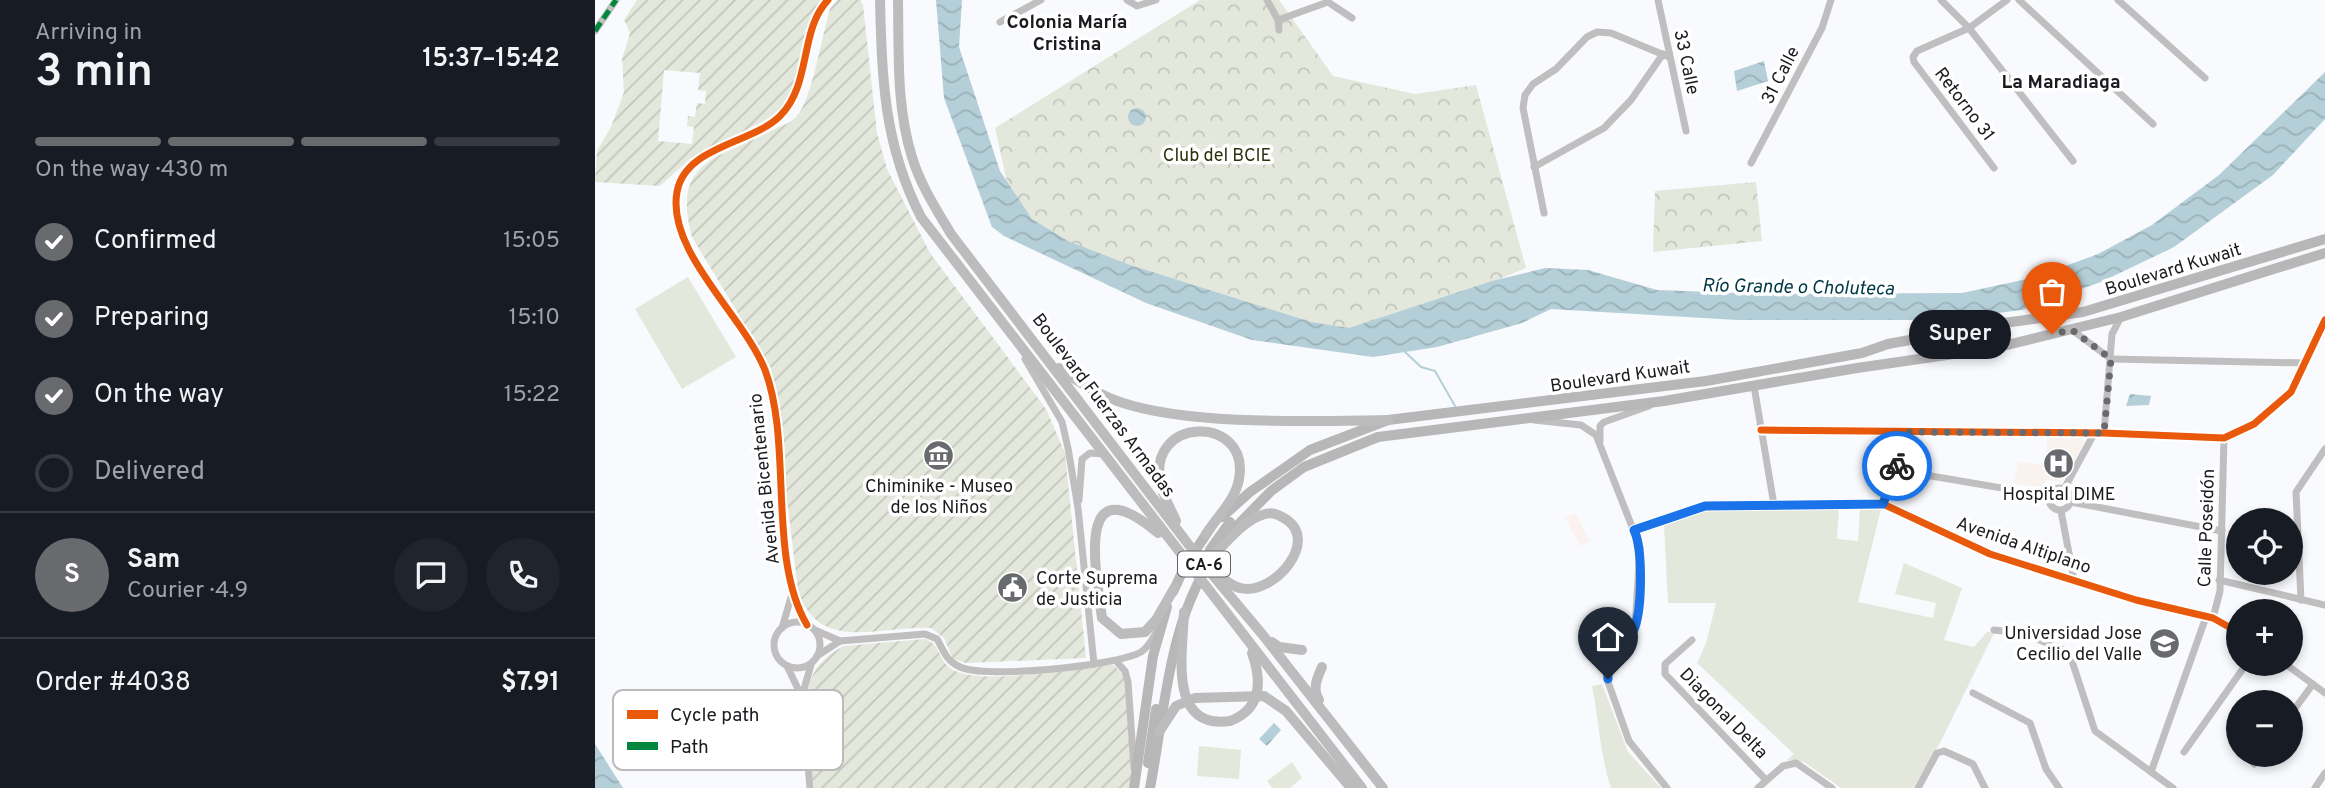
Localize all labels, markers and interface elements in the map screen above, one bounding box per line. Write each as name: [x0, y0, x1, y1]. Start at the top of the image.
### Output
district label: Colonia María Cristina: [1007, 11, 1127, 57]
text: Arriving in: [35, 19, 142, 48]
street label: 33 Calle: [1667, 28, 1704, 97]
text: 15:37–15:42: [422, 43, 560, 76]
street label: 31 Calle: [1757, 43, 1806, 109]
text: 3 min: [35, 44, 153, 103]
street label: Retorno 31: [1929, 63, 1999, 146]
district label: La Maradiaga: [2001, 71, 2121, 95]
park label: Club del BCIE: [1163, 145, 1271, 168]
text: On the way · 430 m: [35, 156, 228, 185]
icon: check: [35, 223, 73, 261]
text: Confirmed: [94, 225, 217, 258]
text: 15:05: [503, 227, 560, 256]
street label: Boulevard Kuwait: [2103, 239, 2244, 302]
pin: [2022, 262, 2082, 334]
icon: bag: [2033, 273, 2071, 311]
water label: Río Grande o Choluteca: [1702, 274, 1894, 302]
icon: check: [35, 300, 73, 338]
text: Preparing: [94, 302, 209, 335]
text: 15:10: [509, 304, 560, 333]
street label: Boulevard Fuerzas Armadas: [1026, 309, 1180, 503]
callout: Super: [1909, 310, 2010, 358]
text: Super: [1928, 320, 1992, 349]
street label: Boulevard Kuwait: [1549, 356, 1692, 399]
icon: check: [35, 377, 73, 415]
text: On the way: [94, 379, 224, 412]
text: 15:22: [504, 381, 560, 410]
street label: Avenida Bicentenario: [745, 392, 786, 566]
courier: [1862, 431, 1932, 501]
museum icon: Chiminike - Museo de los Niños: [922, 439, 956, 473]
hospital icon: Hospital DIME: [2042, 446, 2076, 480]
icon: bike: [1878, 447, 1916, 485]
text: Delivered: [94, 456, 205, 489]
street label: Calle Poseidón: [2194, 468, 2221, 588]
place label: Chiminike - Museo de los Niños: [865, 476, 1013, 520]
place label: Hospital DIME: [2002, 484, 2116, 507]
map controls: [2226, 508, 2303, 767]
button: locate: [2226, 508, 2303, 585]
street label: Avenida Altiplano: [1953, 513, 2094, 580]
button: chat: [394, 538, 468, 612]
button: phone: [486, 538, 560, 612]
text: Sam: [127, 544, 180, 577]
road number: CA-6: [1178, 552, 1230, 576]
text: S: [64, 559, 80, 592]
place label: Corte Suprema de Justicia: [1036, 568, 1158, 612]
public building icon: Corte Suprema de Justicia: [996, 571, 1030, 605]
text: Courier · 4.9: [127, 577, 248, 606]
button: +: [2226, 599, 2303, 676]
pin: [1578, 607, 1638, 679]
icon: home: [1589, 618, 1627, 656]
place label: Universidad Jose Cecilio del Valle: [2004, 623, 2142, 667]
school or university icon: Universidad Jose Cecilio del Valle: [2148, 626, 2182, 660]
street label: Diagonal Delta: [1674, 664, 1772, 764]
text: Order #4038: [35, 667, 191, 700]
text: $7.91: [501, 667, 560, 700]
legend: [613, 690, 843, 770]
button: −: [2226, 690, 2303, 767]
text: Cycle path: [670, 704, 759, 728]
text: Path: [670, 736, 709, 760]

